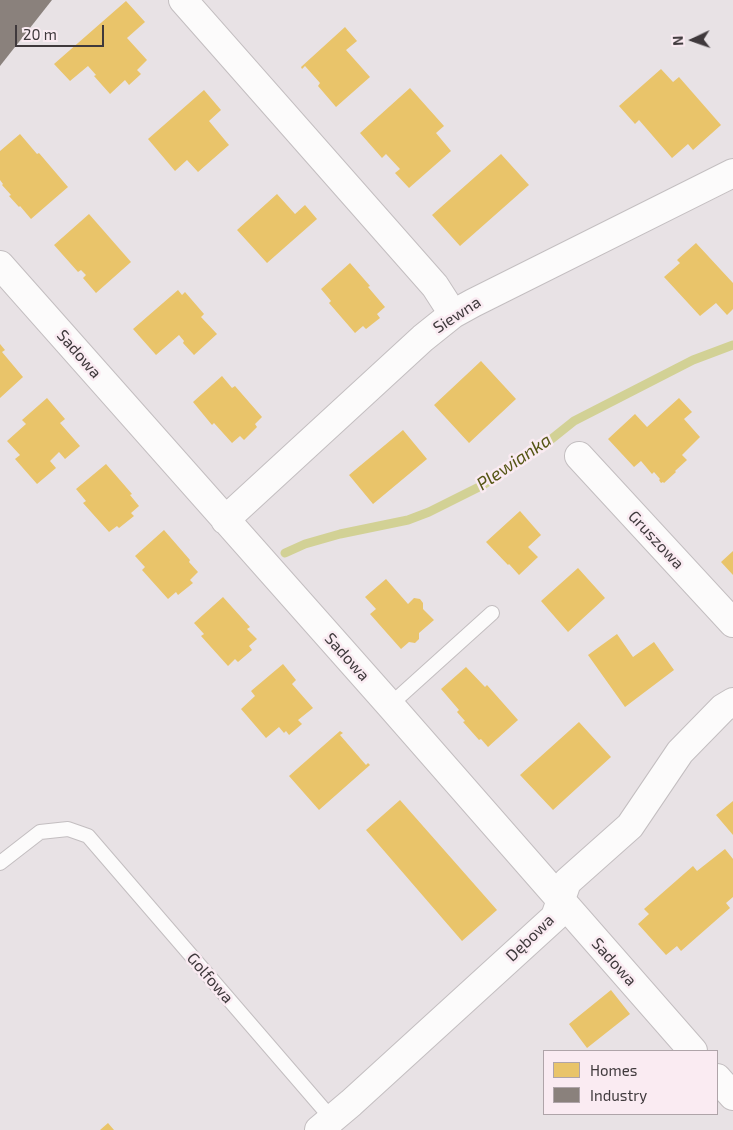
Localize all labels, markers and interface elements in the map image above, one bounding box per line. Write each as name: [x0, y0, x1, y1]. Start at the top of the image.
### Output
scale bar: [18, 15, 106, 47]
north arrow: [668, 15, 718, 65]
text: 20 m: [23, 25, 57, 43]
text: N: [669, 35, 686, 46]
street label: Siewna: [430, 293, 484, 337]
street label: Sadowa: [53, 326, 105, 382]
water label: Plewianka: [472, 429, 556, 495]
street label: Gruszowa: [624, 507, 688, 573]
street label: Sadowa: [320, 629, 374, 685]
street label: Dębowa: [502, 910, 558, 966]
street label: Sadowa: [587, 934, 641, 990]
street label: Golfowa: [183, 949, 237, 1007]
legend: [543, 1050, 718, 1115]
text: Homes: [590, 1061, 637, 1079]
text: Industry: [590, 1086, 647, 1104]

